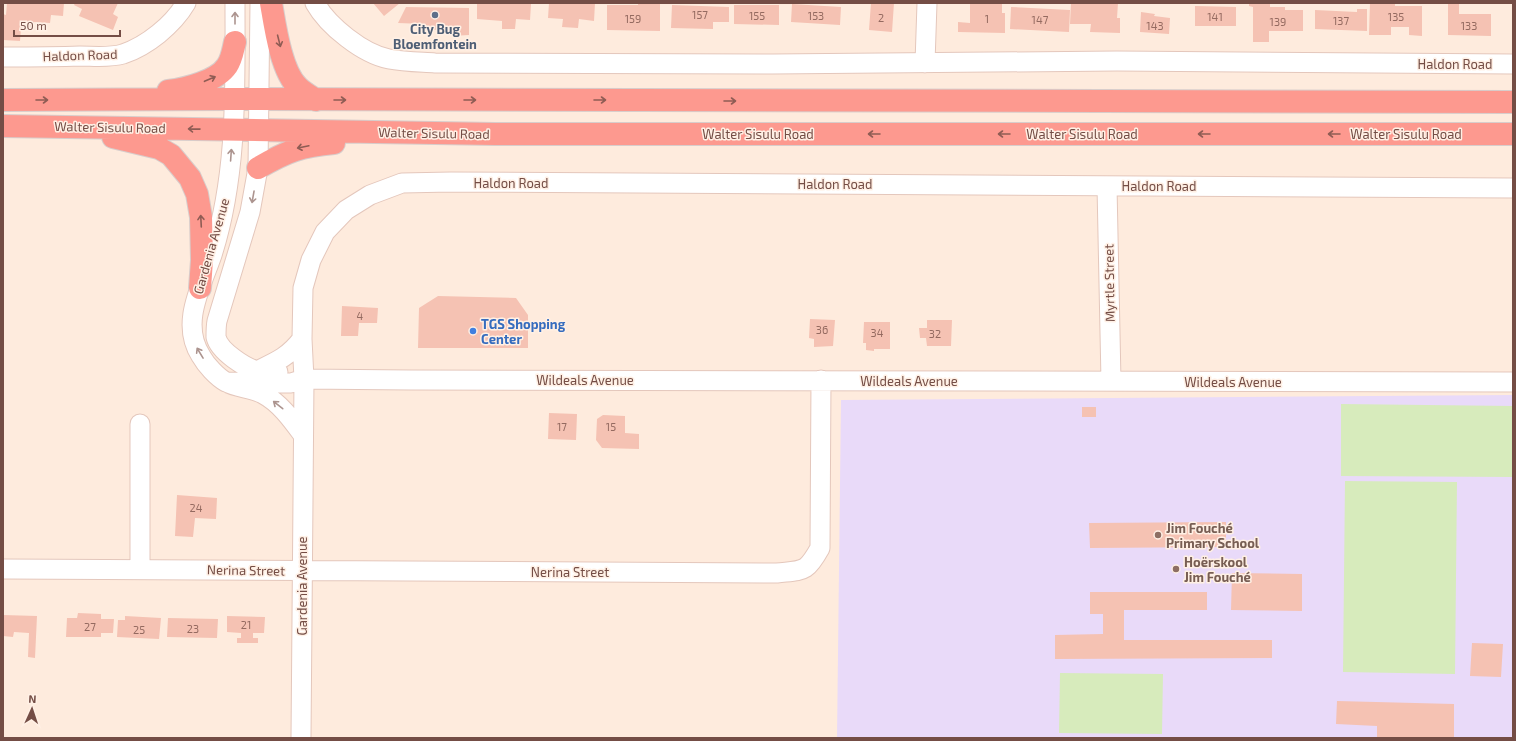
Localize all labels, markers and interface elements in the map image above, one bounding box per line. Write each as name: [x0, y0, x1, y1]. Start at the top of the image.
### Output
house number: 157: [692, 8, 708, 21]
house number: 155: [749, 9, 765, 22]
house number: 153: [808, 9, 824, 22]
marker: City Bug Bloemfontein: [430, 10, 440, 20]
house number: 141: [1207, 10, 1223, 23]
house number: 135: [1388, 10, 1404, 23]
house number: 2: [878, 11, 884, 24]
scale bar: [14, 12, 120, 38]
one-way arrow: [231, 12, 239, 25]
house number: 159: [625, 12, 641, 25]
house number: 1: [985, 12, 989, 25]
house number: 147: [1032, 13, 1049, 26]
house number: 137: [1333, 14, 1349, 27]
house number: 139: [1270, 15, 1286, 28]
text: 50 m: [20, 18, 47, 32]
house number: 143: [1146, 19, 1164, 32]
house number: 133: [1461, 19, 1477, 32]
place label: City Bug Bloemfontein: [393, 21, 477, 52]
one-way arrow: [276, 34, 283, 47]
street label: Haldon Road: [42, 46, 118, 64]
street label: Haldon Road: [1418, 56, 1492, 72]
one-way arrow: [204, 74, 216, 82]
one-way arrow: [35, 96, 48, 104]
one-way arrow: [333, 96, 346, 104]
one-way arrow: [463, 96, 476, 104]
one-way arrow: [593, 96, 606, 104]
one-way arrow: [723, 97, 736, 105]
street label: Walter Sisulu Road: [54, 118, 166, 136]
street label: Walter Sisulu Road: [378, 124, 490, 142]
one-way arrow: [188, 125, 201, 133]
street label: Walter Sisulu Road: [702, 126, 814, 142]
street label: Walter Sisulu Road: [1026, 126, 1138, 142]
street label: Walter Sisulu Road: [1350, 126, 1462, 142]
one-way arrow: [868, 130, 881, 138]
one-way arrow: [998, 130, 1011, 138]
one-way arrow: [1198, 130, 1211, 138]
one-way arrow: [1328, 130, 1341, 138]
one-way arrow: [296, 144, 309, 152]
one-way arrow: [228, 149, 235, 162]
street label: Haldon Road: [474, 175, 548, 191]
street label: Haldon Road: [798, 176, 872, 192]
street label: Haldon Road: [1122, 178, 1196, 194]
one-way arrow: [249, 190, 257, 203]
street label: Gardenia Avenue: [190, 196, 232, 296]
one-way arrow: [197, 215, 205, 228]
street label: Myrtle Street: [1100, 244, 1118, 322]
house number: 4: [357, 309, 364, 322]
place label: TGS Shopping Center: [481, 316, 566, 347]
house number: 36: [816, 323, 828, 336]
marker: TGS Shopping Center: [468, 326, 478, 336]
house number: 34: [871, 326, 884, 339]
house number: 32: [929, 327, 941, 340]
one-way arrow: [195, 347, 203, 359]
street label: Wildeals Avenue: [536, 372, 634, 388]
street label: Wildeals Avenue: [860, 373, 958, 389]
street label: Wildeals Avenue: [1184, 374, 1282, 390]
one-way arrow: [272, 401, 283, 409]
house number: 17: [557, 420, 567, 433]
house number: 15: [606, 420, 616, 433]
house number: 24: [190, 501, 203, 514]
place label: Jim Fouché Primary School: [1166, 520, 1260, 551]
marker: Jim Fouché Primary School: [1153, 530, 1163, 540]
street label: Gardenia Avenue: [294, 537, 310, 635]
place label: Hoërskool Jim Fouché: [1184, 554, 1251, 585]
street label: Nerina Street: [207, 561, 285, 579]
street label: Nerina Street: [531, 564, 609, 580]
marker: Hoërskool Jim Fouché: [1171, 564, 1181, 574]
house number: 21: [241, 618, 251, 631]
house number: 27: [84, 620, 96, 633]
house number: 23: [187, 622, 199, 635]
house number: 25: [133, 623, 145, 636]
north arrow: [12, 689, 52, 729]
text: N: [28, 692, 37, 705]

